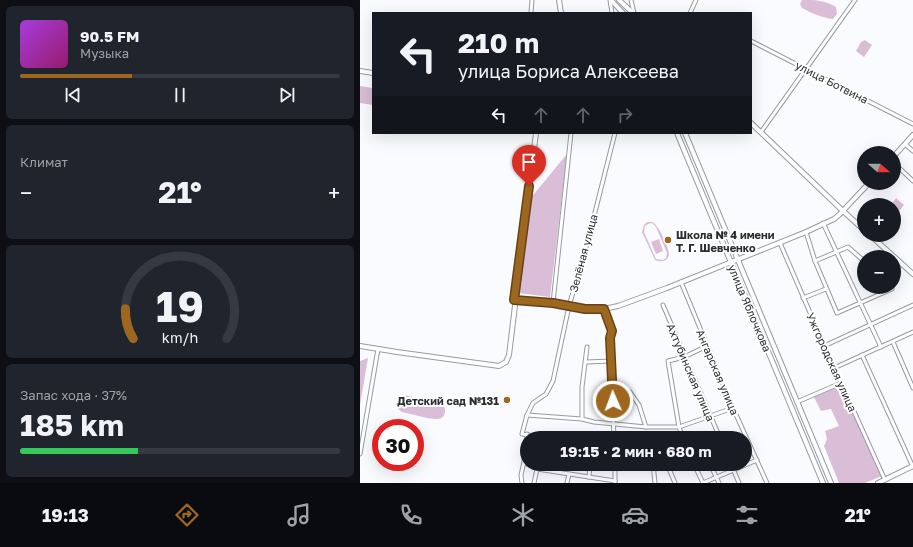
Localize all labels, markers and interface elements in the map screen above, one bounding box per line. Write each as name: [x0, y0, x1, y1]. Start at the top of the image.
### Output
text: 210 m: [458, 26, 539, 59]
text: 90.5 FM: [80, 27, 139, 45]
icon: left: [392, 28, 444, 80]
text: Музыка: [80, 45, 129, 61]
street label: улица Ботвина: [793, 58, 871, 106]
text: улица Бориса Алексеева: [458, 60, 679, 82]
icon: previous: [62, 84, 84, 106]
icon: pause: [169, 84, 191, 106]
icon: next: [276, 84, 298, 106]
icon: left: [488, 104, 510, 126]
icon: ahead: [530, 104, 552, 126]
icon: ahead: [572, 104, 594, 126]
icon: right: [614, 104, 636, 126]
pin: [512, 145, 546, 186]
north arrow: [857, 146, 901, 190]
map controls: [857, 146, 901, 294]
icon: arrive: [518, 151, 540, 173]
text: Климат: [20, 154, 68, 170]
text: 21°: [158, 174, 202, 210]
text: −: [20, 179, 32, 206]
text: +: [328, 179, 340, 206]
button: +: [857, 198, 901, 242]
street label: Зелёная улица: [566, 213, 600, 293]
place label: Школа № 4 имени Т. Г. Шевченко: [676, 228, 775, 254]
marker: Школа № 4 имени Т. Г. Шевченко: [663, 235, 673, 245]
button: −: [857, 250, 901, 294]
street label: улица Яблочкова: [726, 263, 774, 353]
text: 19: [156, 281, 204, 331]
street label: Ужгородская улица: [804, 310, 860, 414]
street label: Ахтубинская улица: [664, 321, 718, 423]
street label: Ангарская улица: [694, 327, 742, 417]
text: km/h: [162, 329, 198, 346]
position arrow: [592, 380, 634, 422]
text: Запас хода · 37%: [20, 387, 127, 403]
place label: Детский сад №131: [397, 394, 499, 407]
marker: Детский сад №131: [502, 395, 512, 405]
text: 185 km: [20, 407, 124, 443]
speed limit sign: 30: [372, 419, 424, 471]
text: 19:15 · 2 мин · 680 m: [560, 442, 712, 460]
icon: directions: [173, 501, 201, 529]
icon: music: [285, 501, 313, 529]
icon: phone: [397, 501, 425, 529]
icon: climate: [509, 501, 537, 529]
icon: car: [621, 501, 649, 529]
icon: filters: [733, 501, 761, 529]
text: 19:13: [42, 504, 89, 526]
text: 21°: [845, 504, 871, 526]

